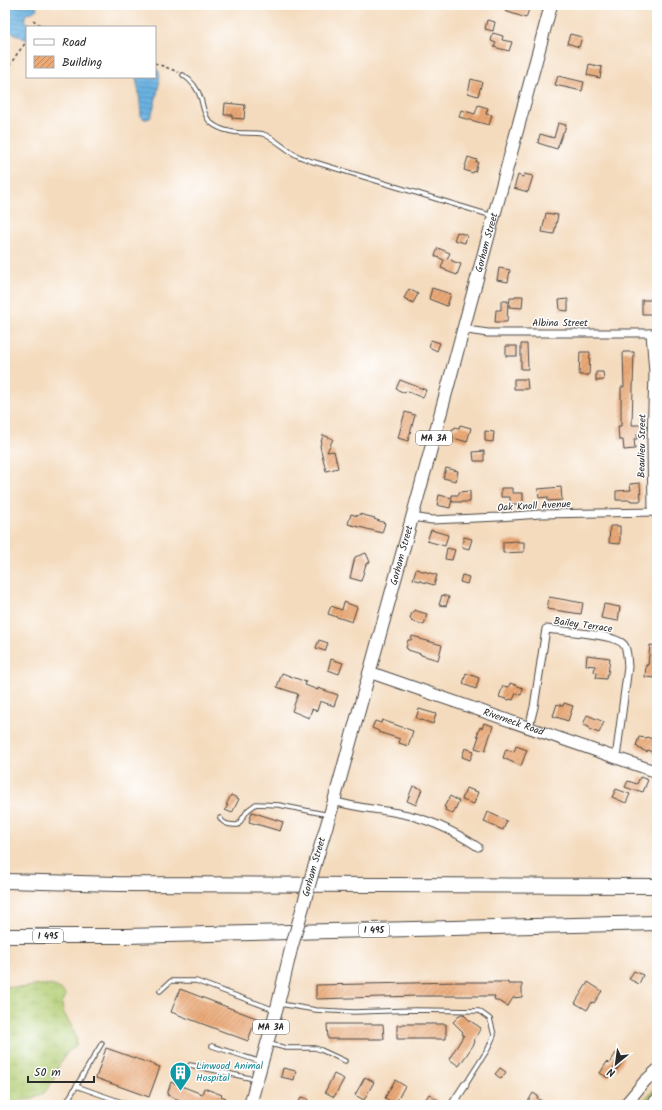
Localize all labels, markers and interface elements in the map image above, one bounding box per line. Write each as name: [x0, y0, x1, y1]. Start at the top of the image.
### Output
legend: [26, 26, 156, 78]
text: Road: [62, 33, 87, 52]
text: Building: [62, 53, 102, 72]
street label: Gorham Street: [471, 211, 502, 274]
street label: Albina Street: [532, 315, 588, 331]
street label: Beaulieu Street: [633, 414, 651, 478]
road number: MA 3A: [416, 431, 452, 445]
street label: Oak Knoll Avenue: [497, 496, 572, 516]
street label: Gorham Street: [386, 523, 418, 587]
street label: Bailey Terrace: [553, 613, 614, 637]
street label: Riverneck Road: [481, 704, 547, 740]
street label: Gorham Street: [298, 835, 330, 899]
road number: I 495: [359, 923, 389, 937]
road number: I 495: [33, 929, 63, 943]
road number: MA 3A: [253, 1020, 289, 1034]
north arrow: [596, 1044, 636, 1084]
scale bar: [28, 1058, 94, 1084]
place label: Linwood Animal Hospital: [196, 1058, 263, 1086]
building icon: Linwood Animal Hospital: [168, 1059, 194, 1092]
text: N: [604, 1062, 619, 1081]
text: 50 m: [34, 1063, 61, 1082]

